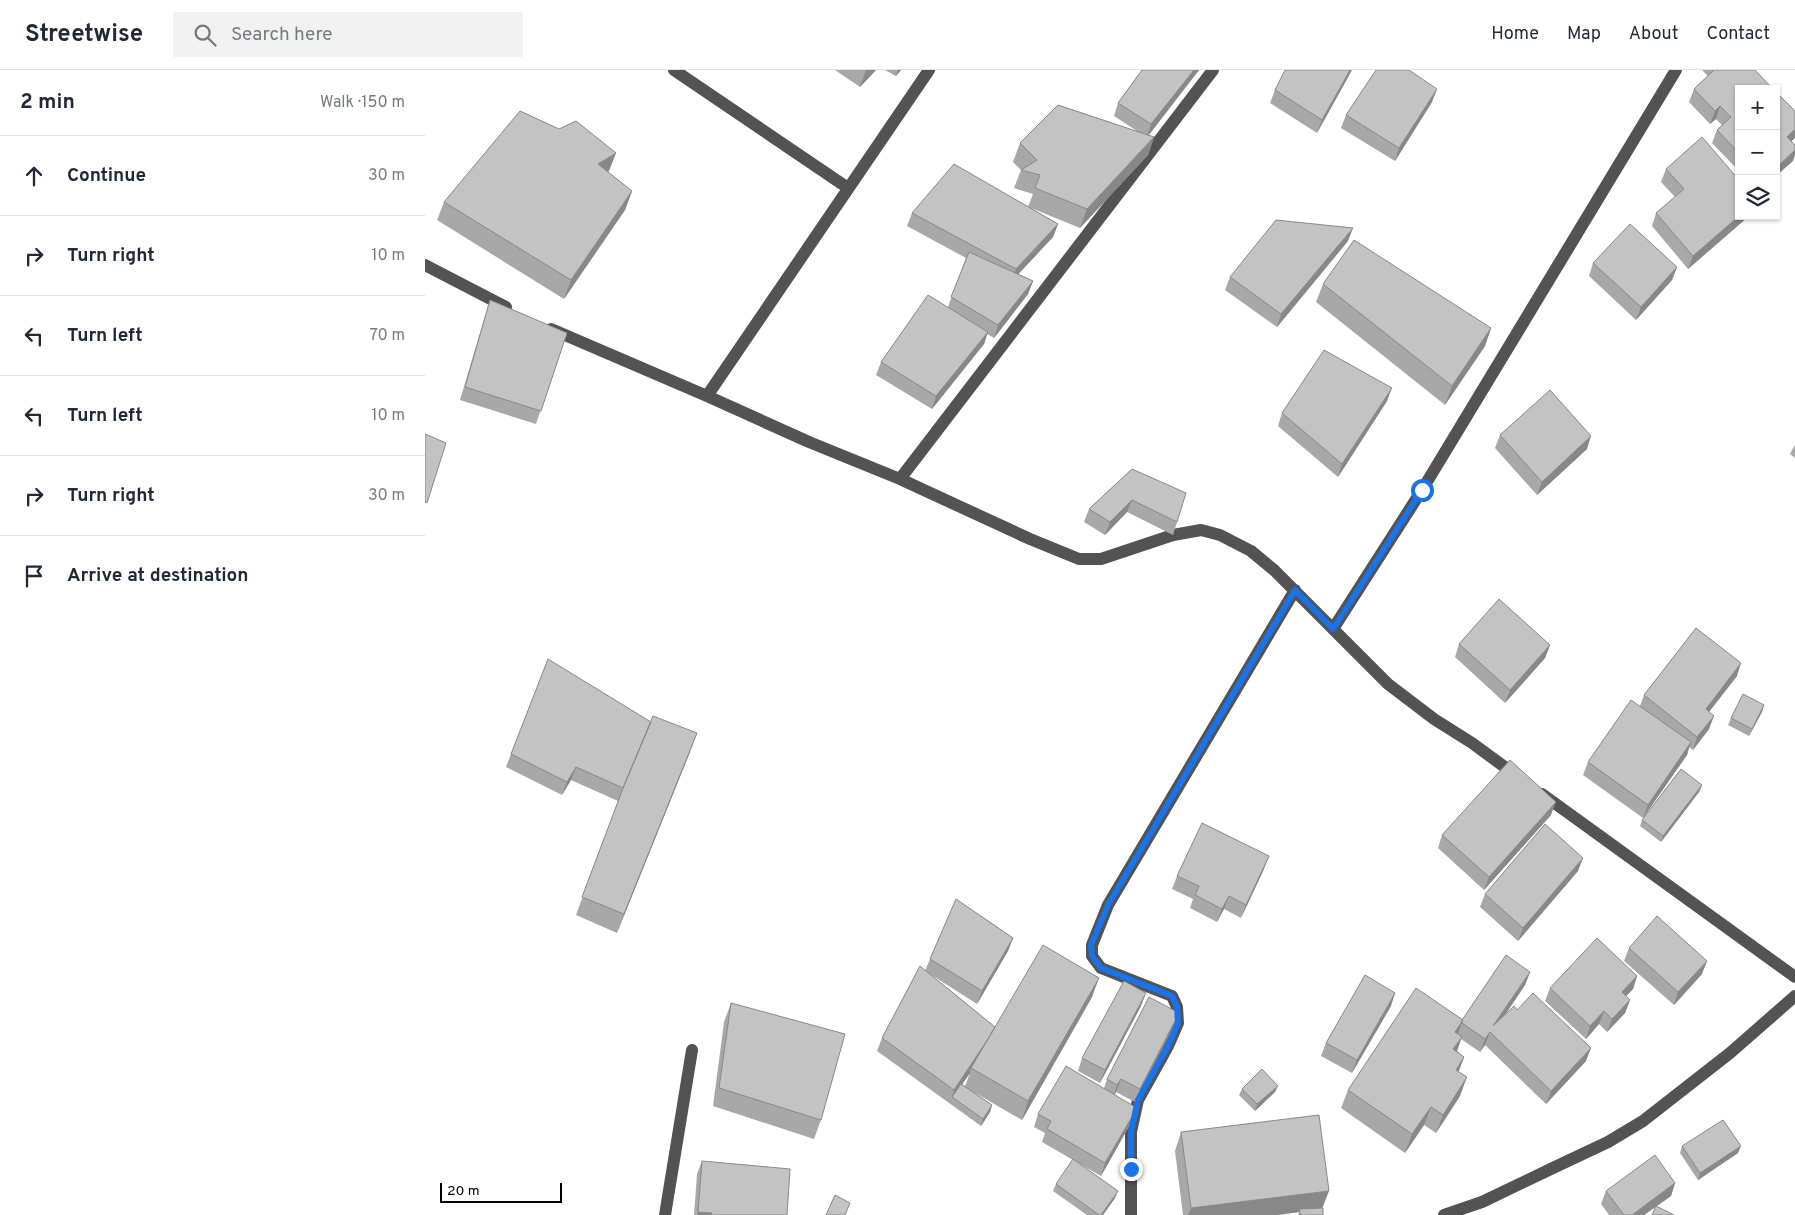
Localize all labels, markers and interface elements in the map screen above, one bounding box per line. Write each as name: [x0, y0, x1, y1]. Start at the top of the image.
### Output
search box: [173, 12, 523, 57]
text: Streetwise: [25, 20, 143, 50]
icon: search: [191, 21, 219, 49]
text: Search here: [231, 23, 333, 47]
text: Home: [1491, 23, 1539, 46]
text: Map: [1567, 23, 1601, 46]
text: About: [1629, 23, 1678, 46]
text: Contact: [1706, 23, 1770, 46]
map controls: [1735, 85, 1780, 220]
button: +: [1735, 85, 1780, 130]
text: 2 min: [20, 89, 75, 116]
text: Walk · 150 m: [320, 93, 405, 113]
button: −: [1735, 130, 1780, 175]
icon: ahead: [20, 162, 48, 190]
text: Continue: [67, 164, 146, 188]
text: 30 m: [368, 166, 405, 186]
button: layers: [1735, 175, 1780, 220]
icon: right: [20, 242, 48, 270]
text: Turn right: [67, 244, 155, 268]
text: 10 m: [371, 246, 405, 266]
icon: left: [20, 322, 48, 350]
text: Turn left: [67, 324, 143, 348]
text: 70 m: [370, 326, 405, 346]
icon: left: [20, 402, 48, 430]
text: Turn left: [67, 404, 143, 428]
text: 10 m: [371, 406, 405, 426]
route start: [1411, 479, 1434, 502]
icon: right: [20, 482, 48, 510]
text: Turn right: [67, 484, 155, 508]
text: 30 m: [368, 486, 405, 506]
icon: arrive: [20, 562, 48, 590]
text: Arrive at destination: [67, 564, 248, 588]
route end: [1120, 1158, 1143, 1181]
scale bar: [440, 1180, 563, 1203]
text: 20 m: [447, 1183, 480, 1200]

